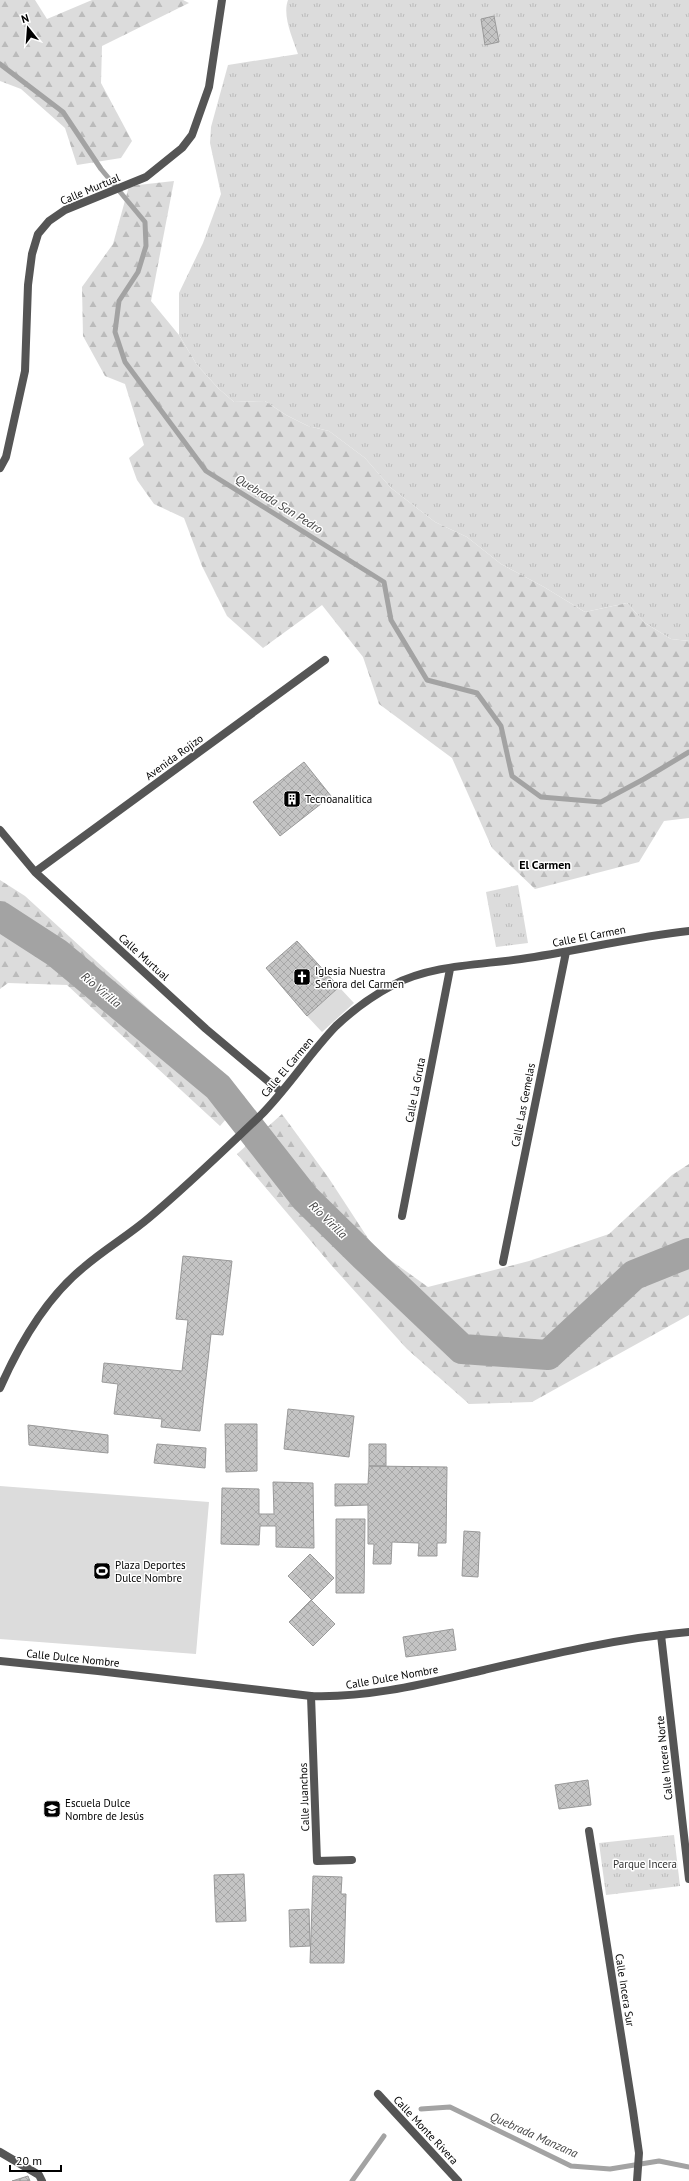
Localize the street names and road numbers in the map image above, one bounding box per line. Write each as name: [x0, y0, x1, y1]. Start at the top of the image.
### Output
street label: Calle Murtual: [58, 170, 123, 208]
street label: Avenida Rojizo: [142, 731, 206, 783]
street label: Calle El Carmen: [551, 922, 627, 950]
street label: Calle Murtual: [116, 931, 173, 984]
street label: Calle El Carmen: [258, 1034, 316, 1100]
street label: Calle La Gruta: [402, 1056, 428, 1124]
street label: Calle Las Gemelas: [508, 1062, 538, 1148]
street label: Calle Dulce Nombre: [26, 1646, 121, 1670]
street label: Calle Dulce Nombre: [345, 1662, 440, 1692]
street label: Calle Incera Norte: [653, 1715, 675, 1801]
street label: Calle Juanchos: [296, 1762, 312, 1832]
street label: Calle Incera Sur: [612, 1953, 638, 2028]
street label: Calle Monte Rivera: [391, 2093, 461, 2167]

